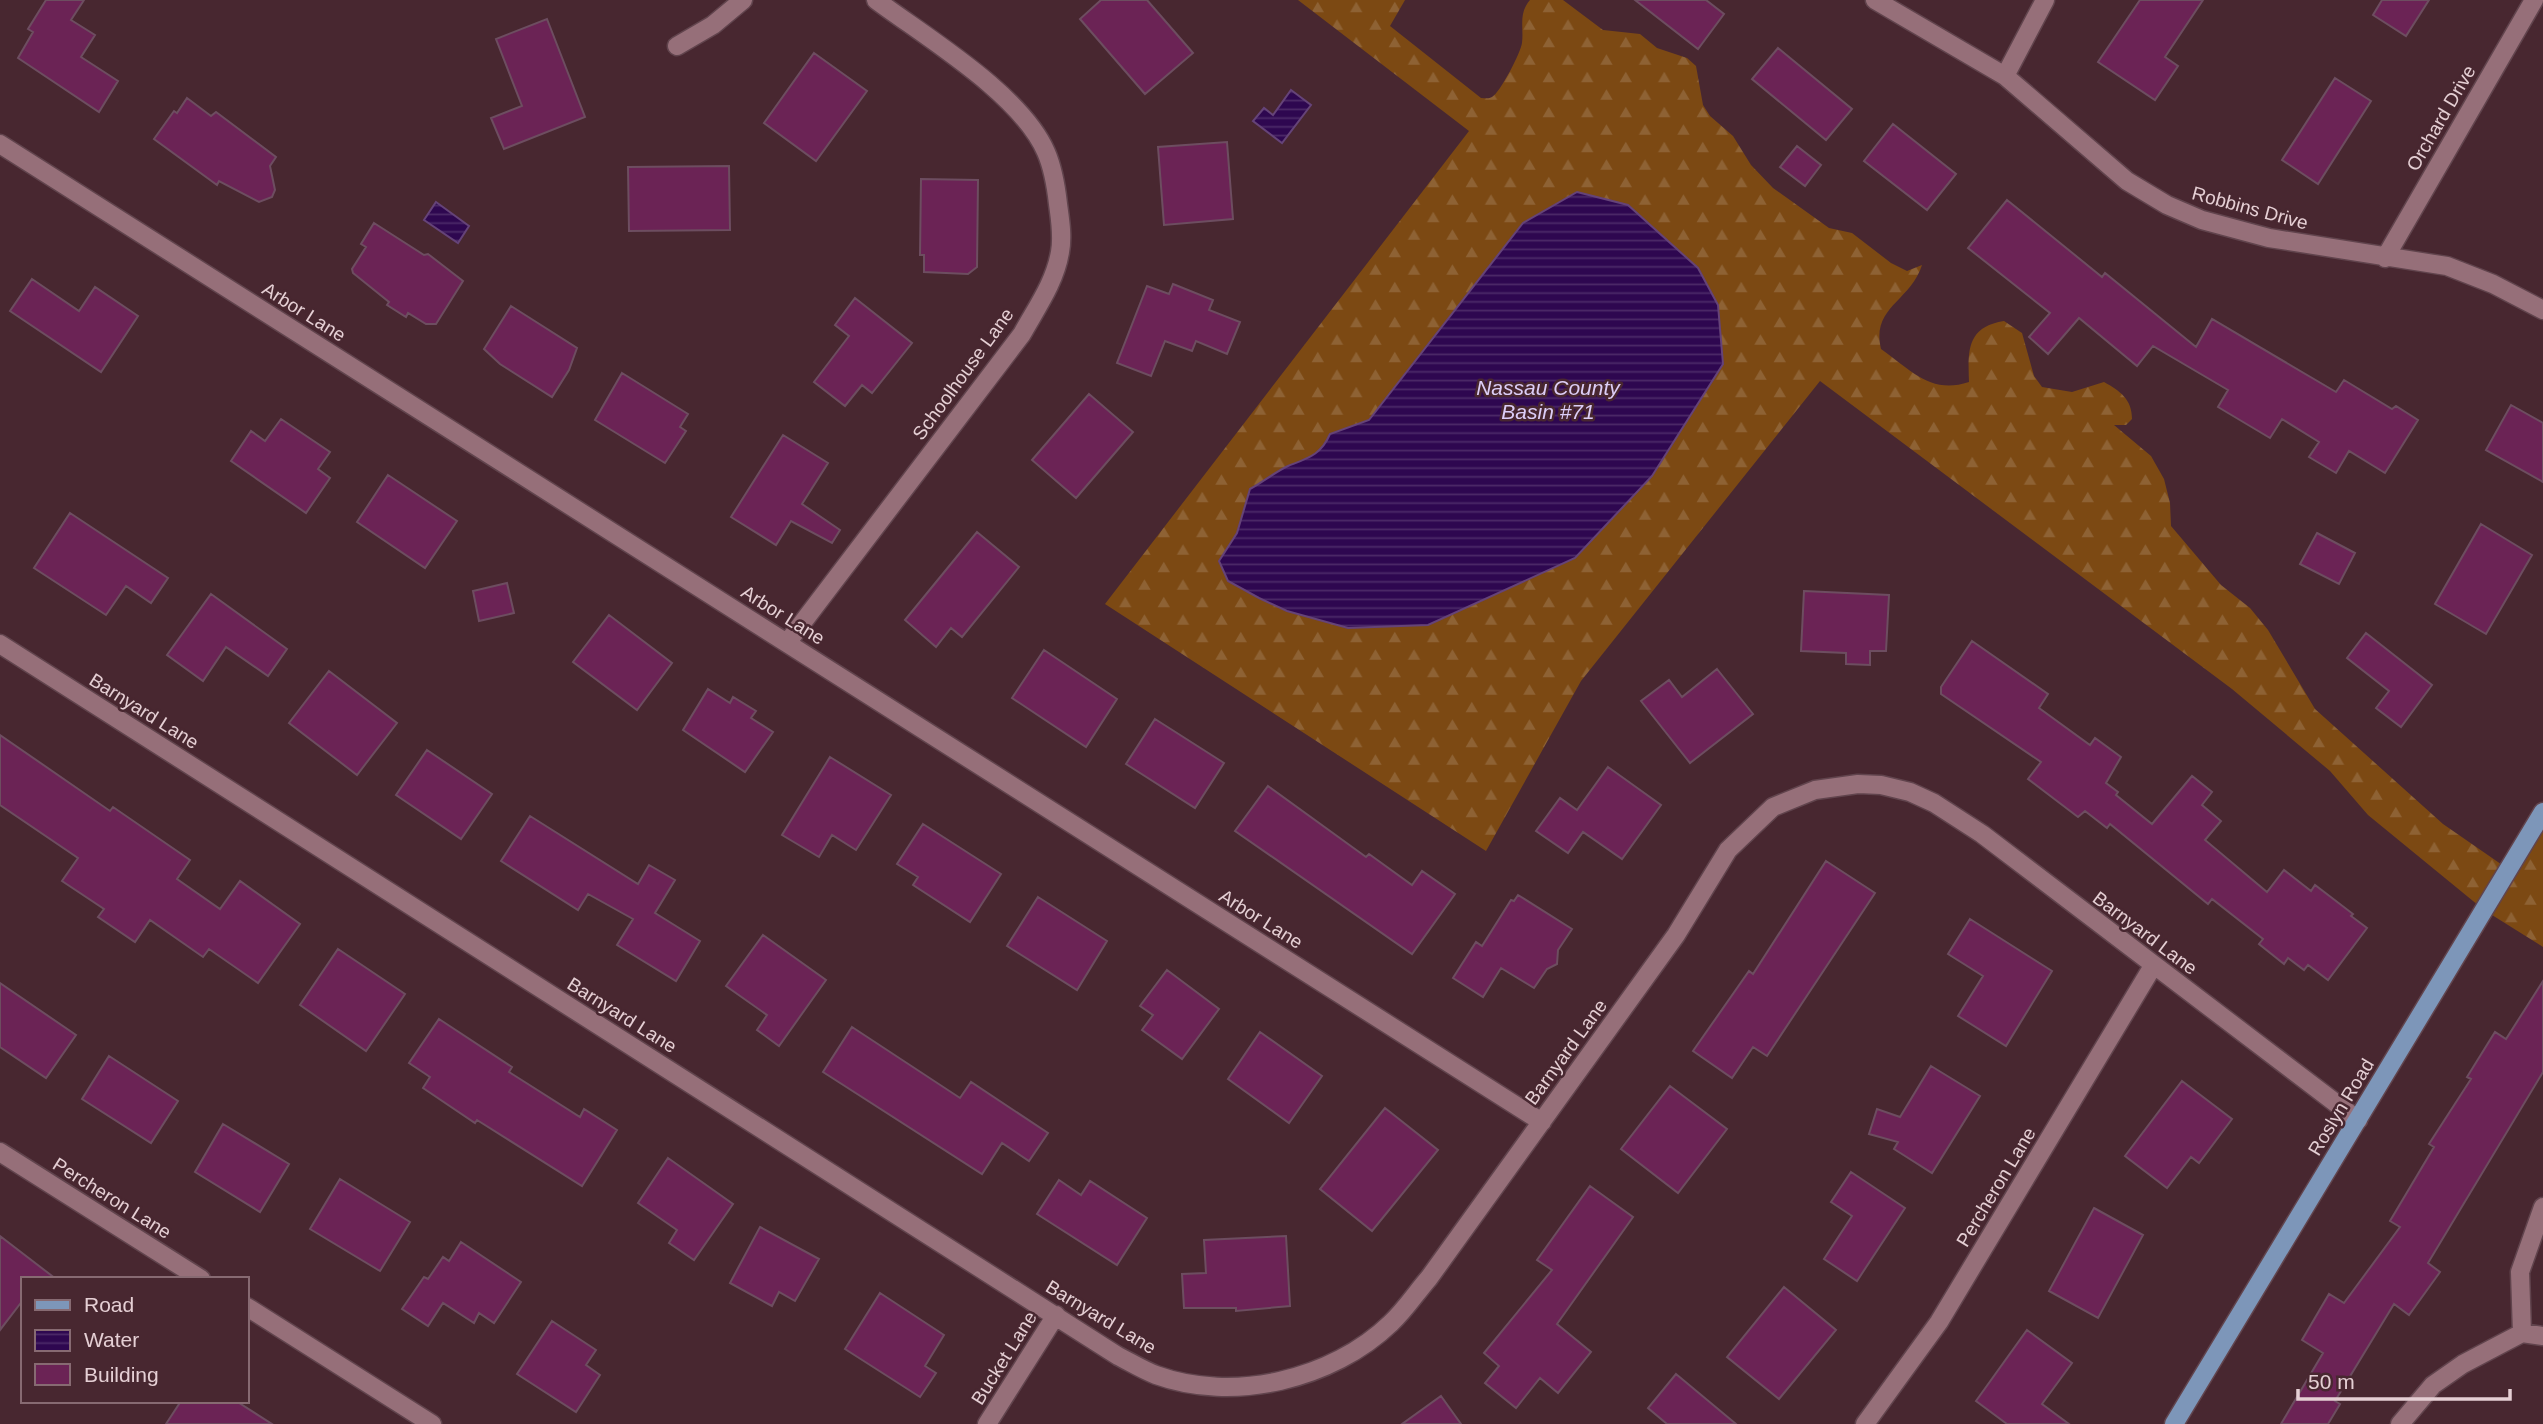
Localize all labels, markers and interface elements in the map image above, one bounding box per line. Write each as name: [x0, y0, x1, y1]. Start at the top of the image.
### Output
street label: Orchard Drive: [2402, 62, 2480, 174]
street label: Robbins Drive: [2190, 182, 2310, 234]
street label: Arbor Lane: [259, 278, 349, 346]
street label: Schoolhouse Lane: [908, 304, 1018, 444]
water label: Nassau County Basin #71: [1476, 376, 1621, 423]
street label: Arbor Lane: [738, 581, 828, 649]
street label: Barnyard Lane: [86, 669, 202, 753]
street label: Arbor Lane: [1216, 885, 1306, 953]
street label: Barnyard Lane: [2089, 887, 2201, 979]
street label: Barnyard Lane: [564, 973, 680, 1057]
street label: Barnyard Lane: [1521, 995, 1611, 1109]
street label: Roslyn Road: [2304, 1055, 2378, 1159]
street label: Percheron Lane: [1952, 1124, 2040, 1250]
street label: Percheron Lane: [49, 1153, 175, 1243]
street label: Barnyard Lane: [1042, 1276, 1160, 1358]
legend: [21, 1277, 248, 1403]
text: Road: [84, 1293, 134, 1316]
street label: Bucket Lane: [967, 1308, 1041, 1408]
text: Water: [84, 1328, 139, 1351]
scale bar: [2298, 1358, 2510, 1402]
text: Building: [84, 1363, 159, 1386]
text: 50 m: [2308, 1370, 2355, 1393]

